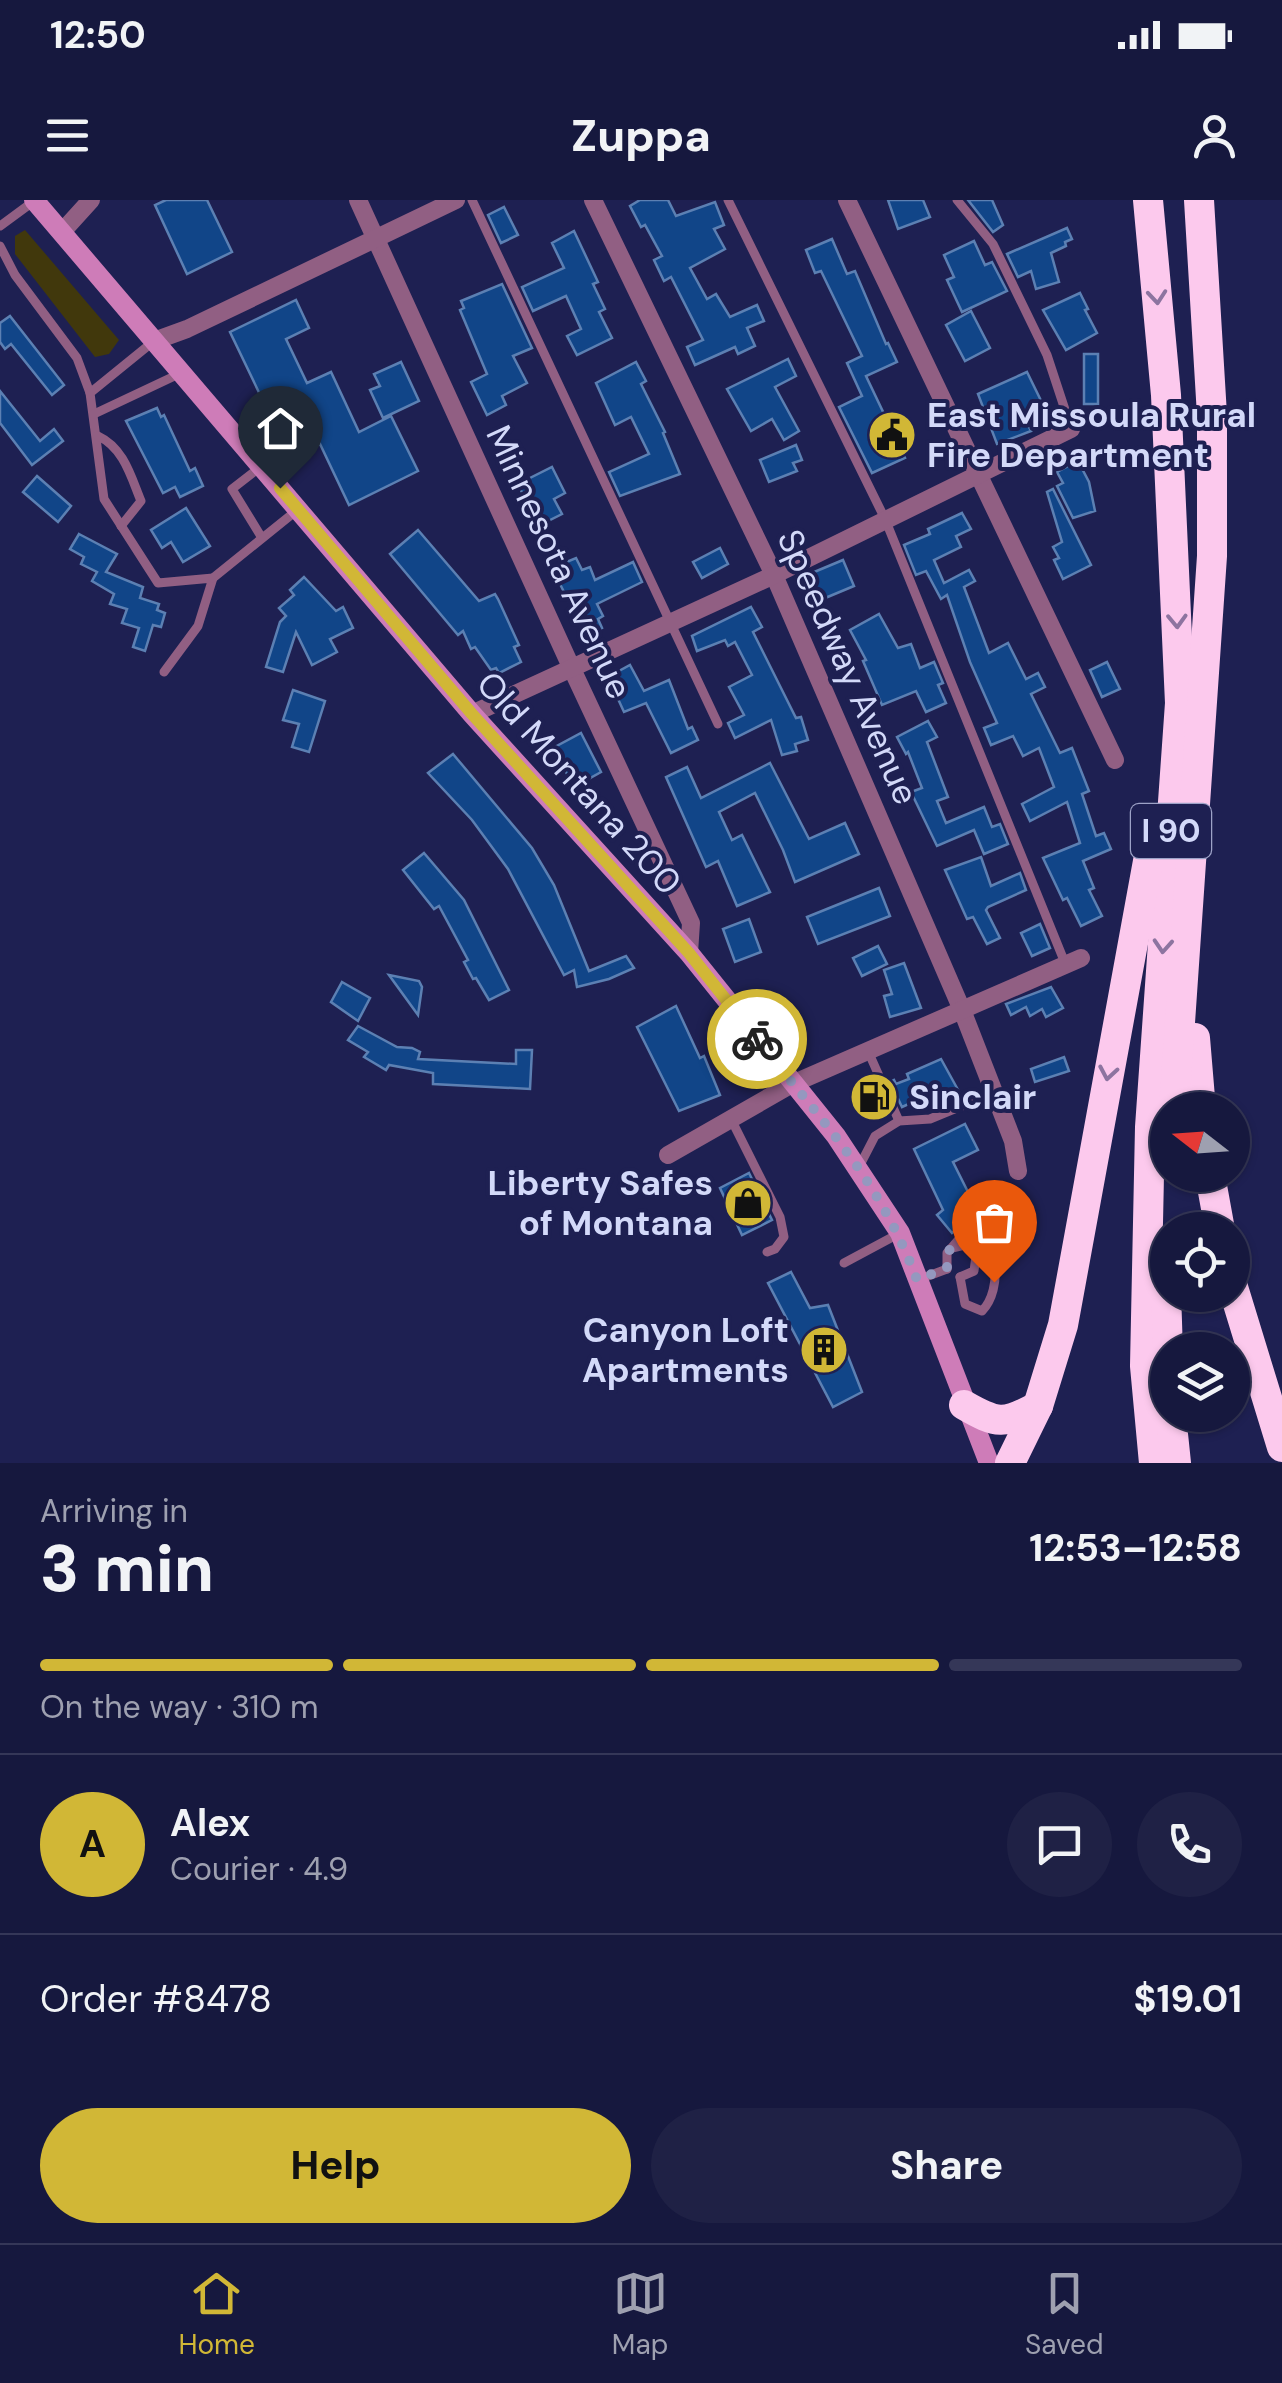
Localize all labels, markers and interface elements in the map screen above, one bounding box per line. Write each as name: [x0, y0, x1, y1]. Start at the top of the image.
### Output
text: 12:50: [50, 10, 146, 60]
text: Zuppa: [571, 106, 711, 165]
icon: menu: [40, 108, 95, 163]
icon: person: [1187, 108, 1242, 163]
one-way arrow: [1146, 290, 1167, 306]
pin: [238, 386, 323, 489]
place label: East Missoula Rural Fire Department: [927, 392, 1256, 478]
icon: home: [253, 401, 308, 456]
public building icon: East Missoula Rural Fire Department: [866, 409, 918, 461]
street label: Minnesota Avenue: [475, 418, 643, 706]
street label: Speedway Avenue: [767, 522, 929, 812]
one-way arrow: [1167, 614, 1188, 630]
street label: Old Montana 200: [466, 662, 692, 904]
road number: I 90: [1131, 804, 1211, 858]
one-way arrow: [1153, 938, 1174, 954]
courier: [707, 989, 807, 1089]
icon: bike: [730, 1012, 785, 1067]
one-way arrow: [1098, 1065, 1119, 1081]
fuel station icon: Sinclair: [848, 1071, 900, 1123]
place label: Sinclair: [909, 1074, 1036, 1120]
north arrow: [1150, 1092, 1250, 1192]
map controls: [1150, 1092, 1250, 1432]
place label: Liberty Safes of Montana: [487, 1160, 713, 1246]
shop icon: Liberty Safes of Montana: [722, 1177, 774, 1229]
pin: [952, 1180, 1037, 1283]
icon: bag: [967, 1195, 1022, 1250]
button: locate: [1150, 1212, 1250, 1312]
place label: Canyon Loft Apartments: [582, 1307, 789, 1393]
building icon: Canyon Loft Apartments: [798, 1324, 850, 1376]
button: layers: [1150, 1332, 1250, 1432]
text: Arriving in: [40, 1490, 188, 1532]
text: 12:53–12:58: [1029, 1523, 1242, 1573]
text: 3 min: [40, 1527, 214, 1611]
text: On the way · 310 m: [40, 1686, 318, 1728]
button: chat: [1007, 1792, 1112, 1897]
button: phone: [1137, 1792, 1242, 1897]
text: Alex: [170, 1798, 250, 1848]
text: A: [79, 1819, 106, 1869]
text: Courier · 4.9: [170, 1848, 348, 1890]
text: Order #8478: [40, 1974, 272, 2024]
text: $19.01: [1134, 1974, 1242, 2024]
button: Help: [40, 2108, 631, 2223]
button: Share: [651, 2108, 1242, 2223]
tab: Home: [178, 2266, 255, 2363]
tab: Map: [612, 2266, 668, 2363]
tab: Saved: [1025, 2266, 1104, 2363]

